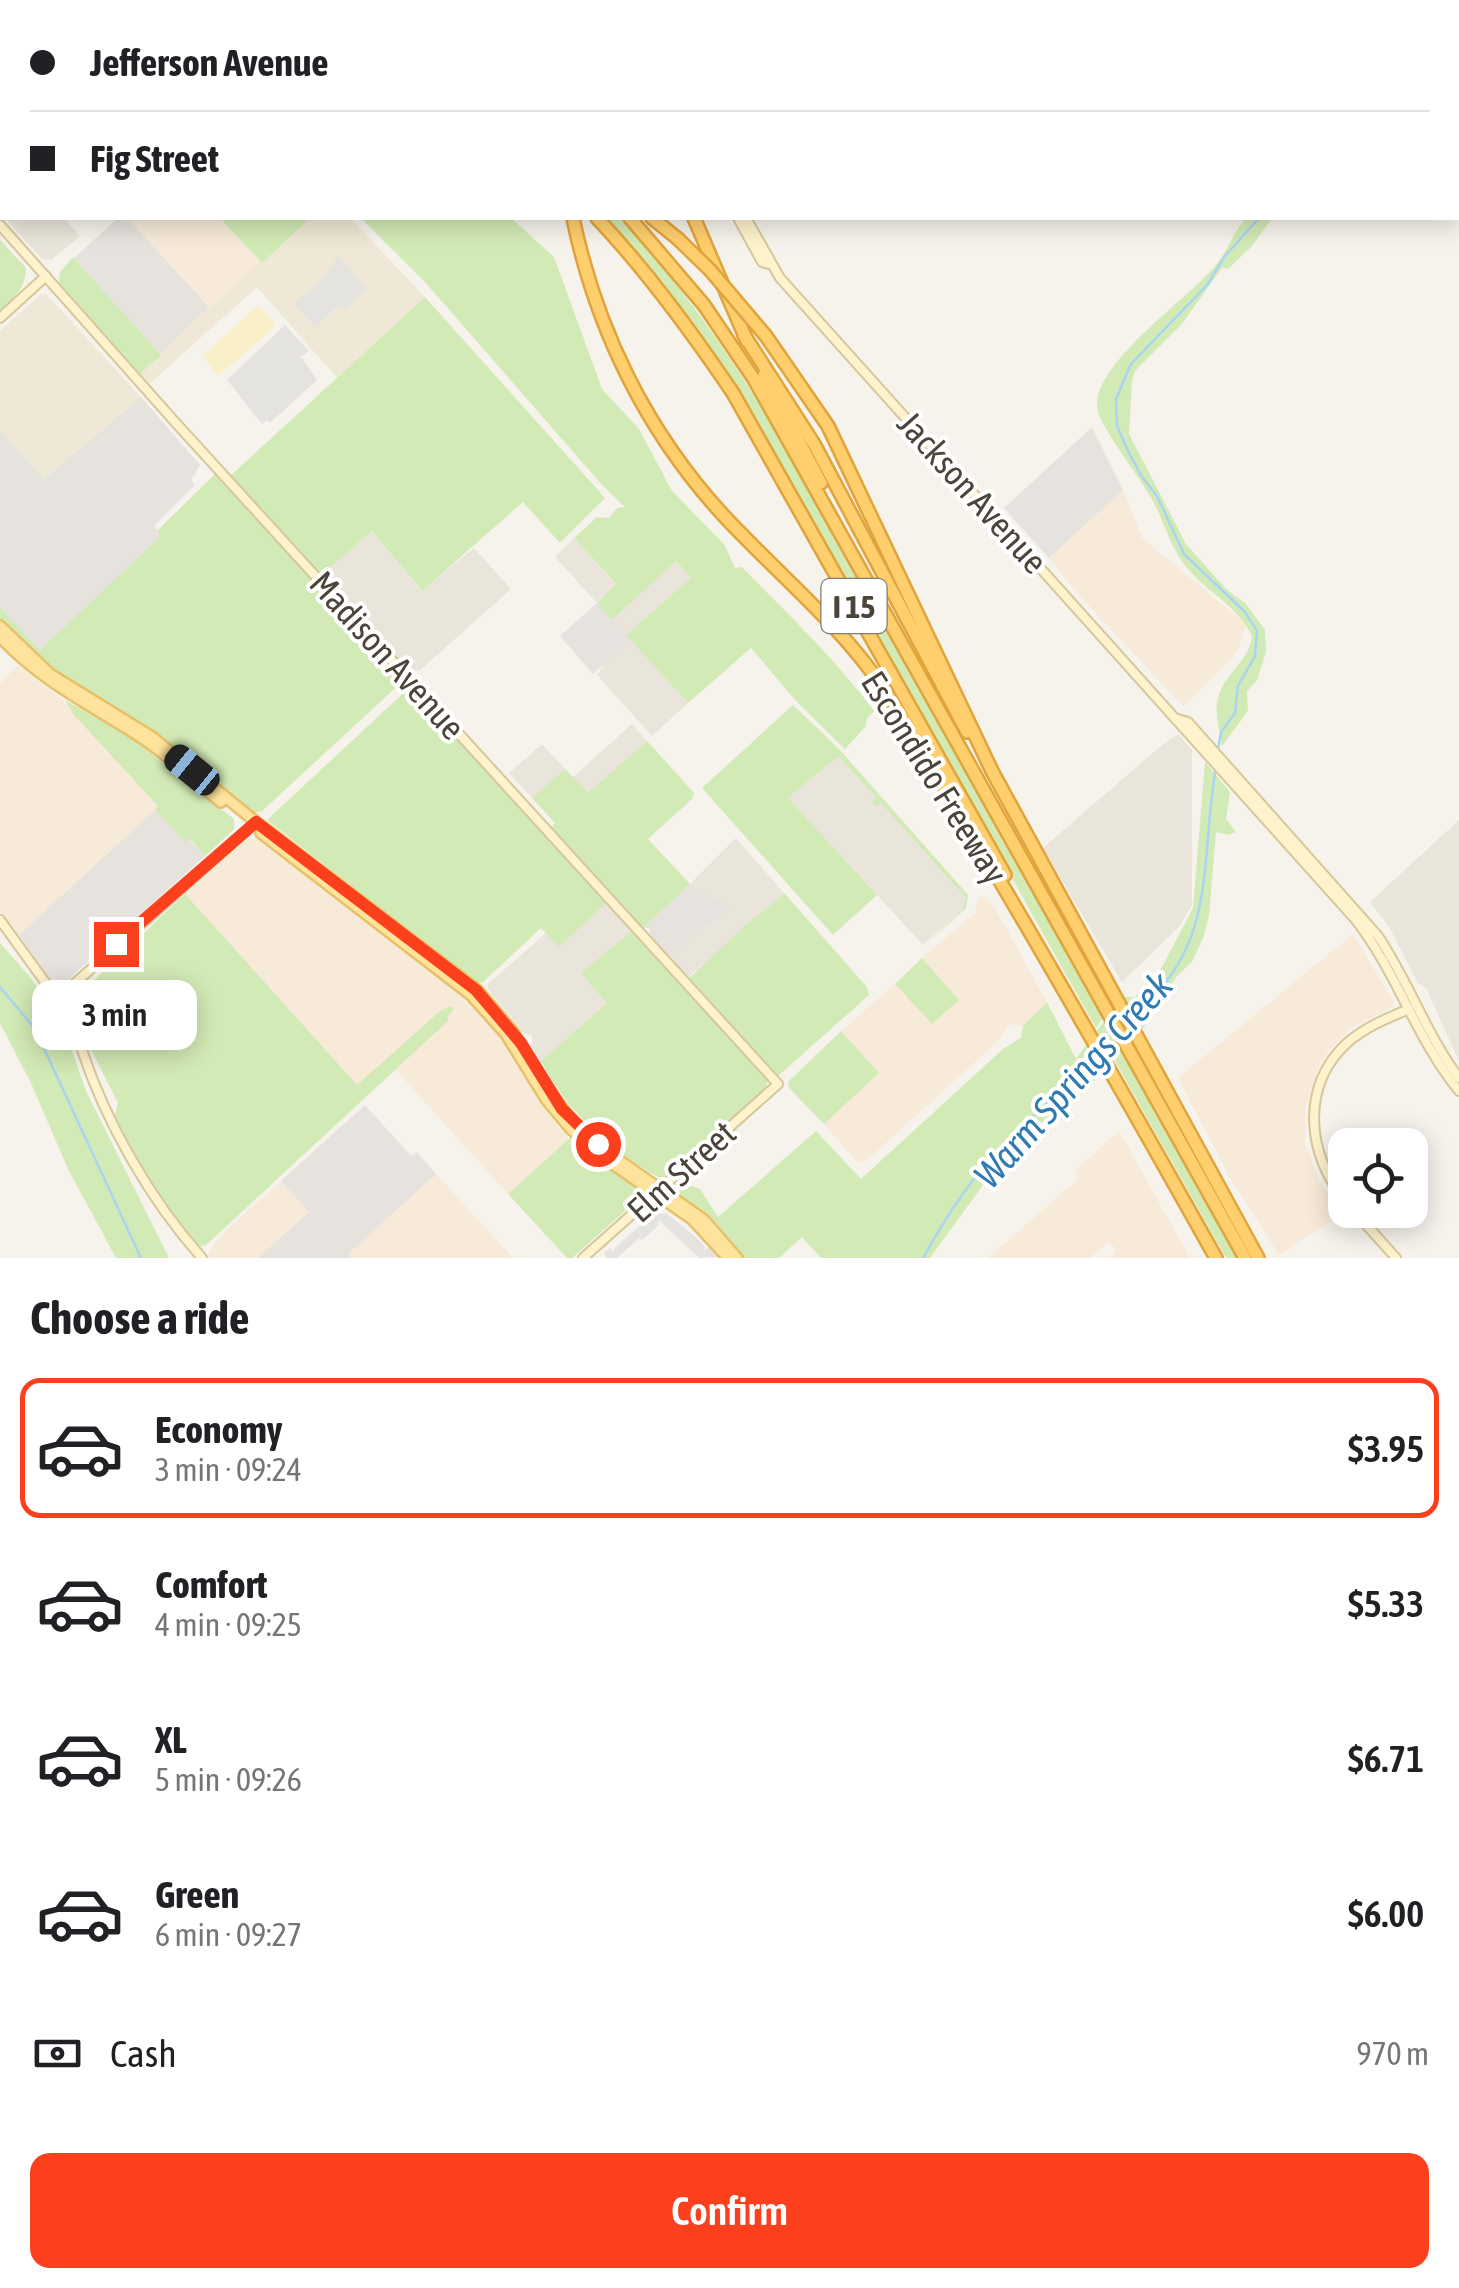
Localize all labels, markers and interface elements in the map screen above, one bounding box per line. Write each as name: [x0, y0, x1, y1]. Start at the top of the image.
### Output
text: Jefferson Avenue: [90, 41, 329, 84]
text: Fig Street: [90, 137, 219, 180]
street label: Jackson Avenue: [890, 403, 1056, 581]
street label: Madison Avenue: [302, 563, 474, 747]
road number: I 15: [822, 579, 886, 633]
street label: Escondido Freeway: [854, 664, 1016, 890]
car: [159, 739, 225, 801]
route end: [94, 922, 139, 967]
water label: Warm Springs Creek: [965, 963, 1182, 1196]
callout: 3 min: [34, 979, 198, 1049]
text: 3 min: [82, 996, 147, 1033]
street label: Elm Street: [619, 1112, 743, 1230]
route start: [576, 1122, 621, 1167]
map controls: [1328, 1128, 1428, 1228]
button: locate: [1328, 1128, 1428, 1228]
text: Choose a ride: [30, 1292, 249, 1344]
icon: car: [35, 1403, 125, 1493]
text: Economy: [155, 1408, 282, 1451]
text: $3.95: [1348, 1427, 1424, 1470]
text: 3 min · 09:24: [155, 1451, 302, 1488]
icon: car: [35, 1558, 125, 1648]
text: Comfort: [155, 1563, 267, 1606]
text: $5.33: [1348, 1582, 1424, 1625]
text: 4 min · 09:25: [155, 1606, 302, 1643]
icon: car: [35, 1713, 125, 1803]
text: XL: [155, 1718, 187, 1761]
text: $6.71: [1348, 1737, 1424, 1780]
text: 5 min · 09:26: [155, 1761, 302, 1798]
icon: car: [35, 1868, 125, 1958]
text: Green: [155, 1873, 239, 1916]
text: $6.00: [1348, 1892, 1424, 1935]
text: 6 min · 09:27: [155, 1916, 302, 1953]
icon: cash: [30, 2026, 85, 2081]
text: Cash: [110, 2032, 177, 2075]
text: 970 m: [1356, 2035, 1429, 2072]
button: Confirm: [30, 2153, 1429, 2268]

